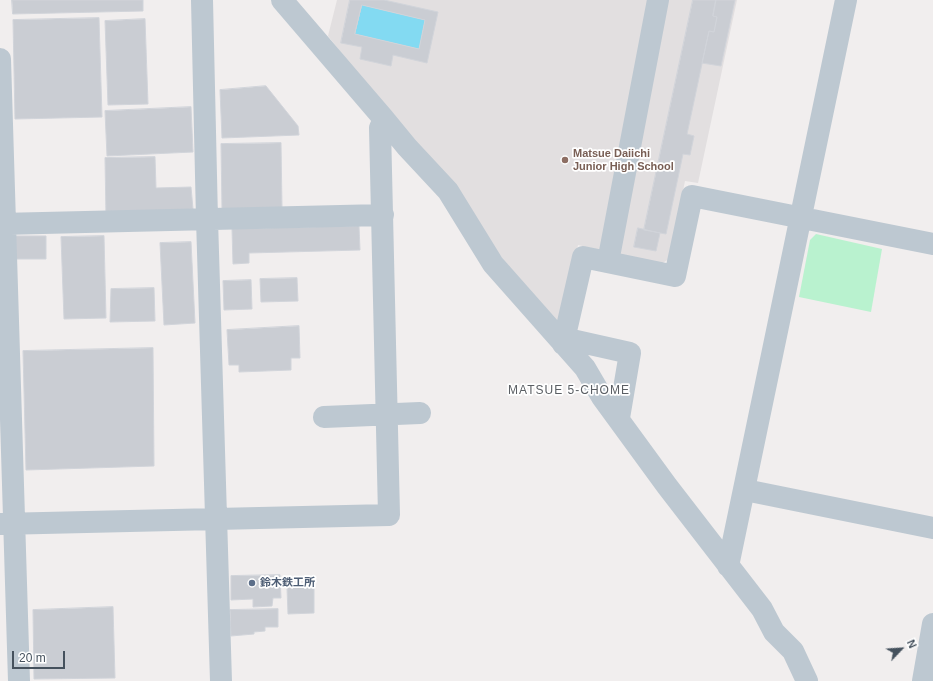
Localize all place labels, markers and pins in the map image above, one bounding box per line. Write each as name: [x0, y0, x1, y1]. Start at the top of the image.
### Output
place label: Matsue Daiichi Junior High School: [573, 147, 674, 173]
marker: Matsue Daiichi Junior High School: [560, 155, 570, 165]
place label: 鈴木鉄工所: [260, 576, 315, 590]
marker: 鈴木鉄工所: [247, 578, 257, 588]

